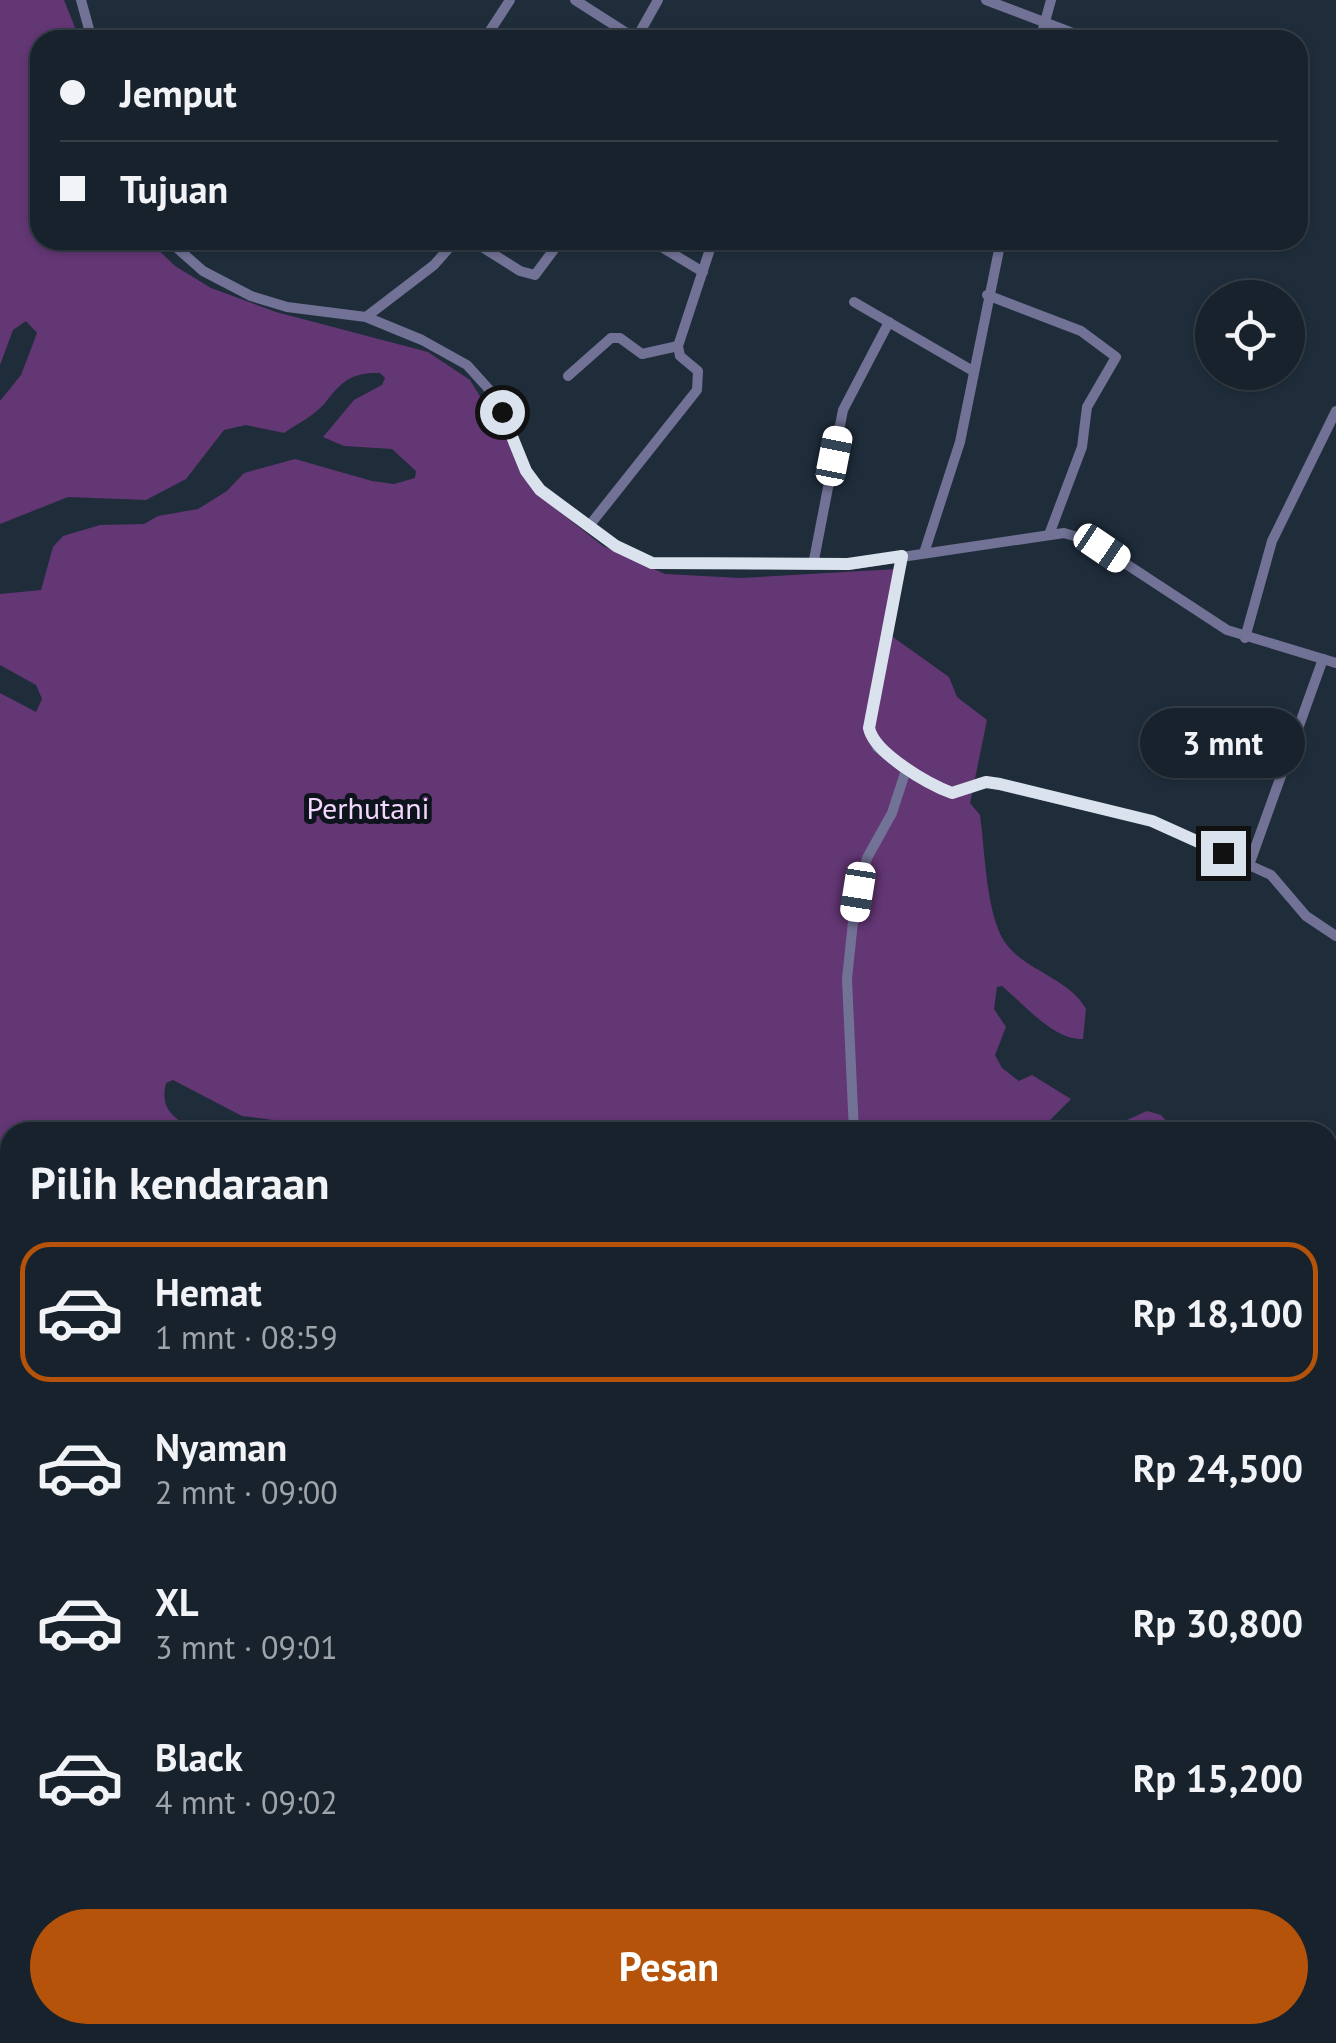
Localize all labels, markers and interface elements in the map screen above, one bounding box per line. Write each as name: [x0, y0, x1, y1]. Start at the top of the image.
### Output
text: Jemput: [120, 68, 237, 117]
text: Tujuan: [120, 164, 228, 213]
map controls: [1195, 280, 1305, 390]
button: locate: [1195, 280, 1305, 390]
route start: [480, 390, 525, 435]
car: [814, 424, 854, 488]
car: [1069, 519, 1135, 577]
callout: 3 mnt: [1140, 708, 1306, 778]
text: 3 mnt: [1182, 722, 1263, 764]
park label: Perhutani: [306, 788, 430, 827]
route end: [1201, 831, 1246, 876]
car: [838, 860, 878, 924]
text: Pilih kendaraan: [30, 1153, 330, 1211]
icon: car: [35, 1267, 125, 1357]
text: Hemat: [155, 1267, 262, 1316]
text: Rp 18,100: [1133, 1288, 1303, 1337]
text: 1 mnt · 08:59: [155, 1316, 338, 1358]
icon: car: [35, 1422, 125, 1512]
text: Nyaman: [155, 1422, 287, 1471]
text: Rp 24,500: [1133, 1443, 1303, 1492]
text: 2 mnt · 09:00: [155, 1471, 338, 1513]
icon: car: [35, 1577, 125, 1667]
text: XL: [155, 1577, 199, 1626]
text: Rp 30,800: [1133, 1598, 1303, 1647]
text: 3 mnt · 09:01: [155, 1626, 338, 1668]
icon: car: [35, 1732, 125, 1822]
text: Black: [155, 1732, 243, 1781]
text: Rp 15,200: [1133, 1753, 1303, 1802]
text: 4 mnt · 09:02: [155, 1781, 338, 1823]
button: Pesan: [30, 1909, 1308, 2024]

